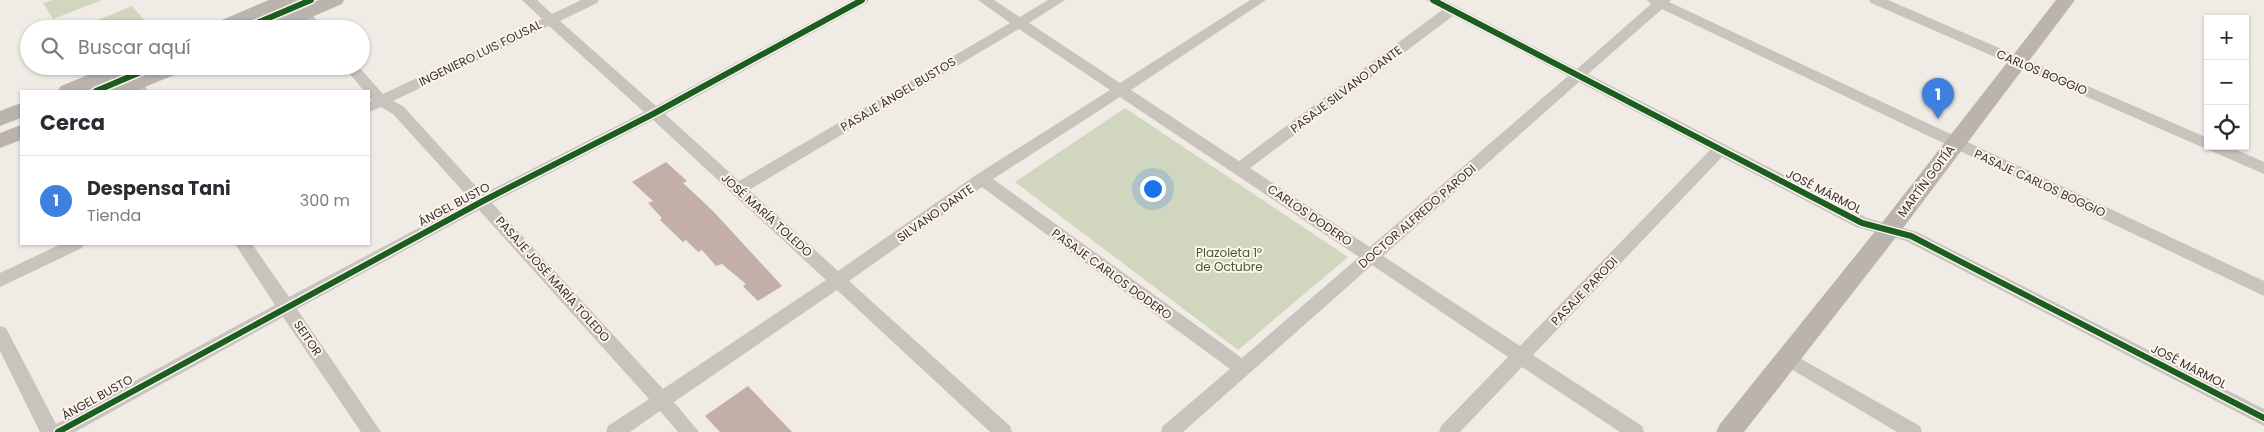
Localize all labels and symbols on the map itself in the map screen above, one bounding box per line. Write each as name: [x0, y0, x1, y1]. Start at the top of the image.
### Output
street label: INGENIERO LUIS FOUSAL: [416, 16, 544, 90]
street label: PASAJE SILVANO DANTE: [1287, 41, 1405, 137]
street label: CARLOS BOGGIO: [1994, 45, 2090, 99]
street label: PASAJE ÁNGEL BUSTOS: [837, 53, 959, 135]
pin: 1: [1922, 78, 1954, 119]
street label: MARTÍN GOITÍA: [1893, 142, 1959, 220]
street label: PASAJE CARLOS BOGGIO: [1971, 145, 2109, 221]
street label: DOCTOR ALFREDO PARODI: [1355, 160, 1479, 272]
street label: JOSÉ MÁRMOL: [1783, 165, 1865, 217]
street label: JOSÉ MARÍA TOLEDO: [718, 169, 816, 261]
your location: [1140, 176, 1166, 202]
street label: ÁNGEL BUSTO: [415, 178, 493, 230]
street label: SILVANO DANTE: [893, 180, 977, 246]
street label: CARLOS DODERO: [1264, 180, 1356, 250]
street label: PASAJE JOSÉ MARÍA TOLEDO: [492, 213, 614, 345]
street label: PASAJE CARLOS DODERO: [1048, 225, 1176, 323]
park label: Plazoleta 1° de Octubre: [1195, 244, 1263, 275]
street label: PASAJE PARODI: [1547, 253, 1621, 329]
street label: SEITOR: [290, 317, 326, 359]
street label: JOSÉ MÁRMOL: [2148, 340, 2230, 392]
street label: ÁNGEL BUSTO: [58, 370, 136, 424]

